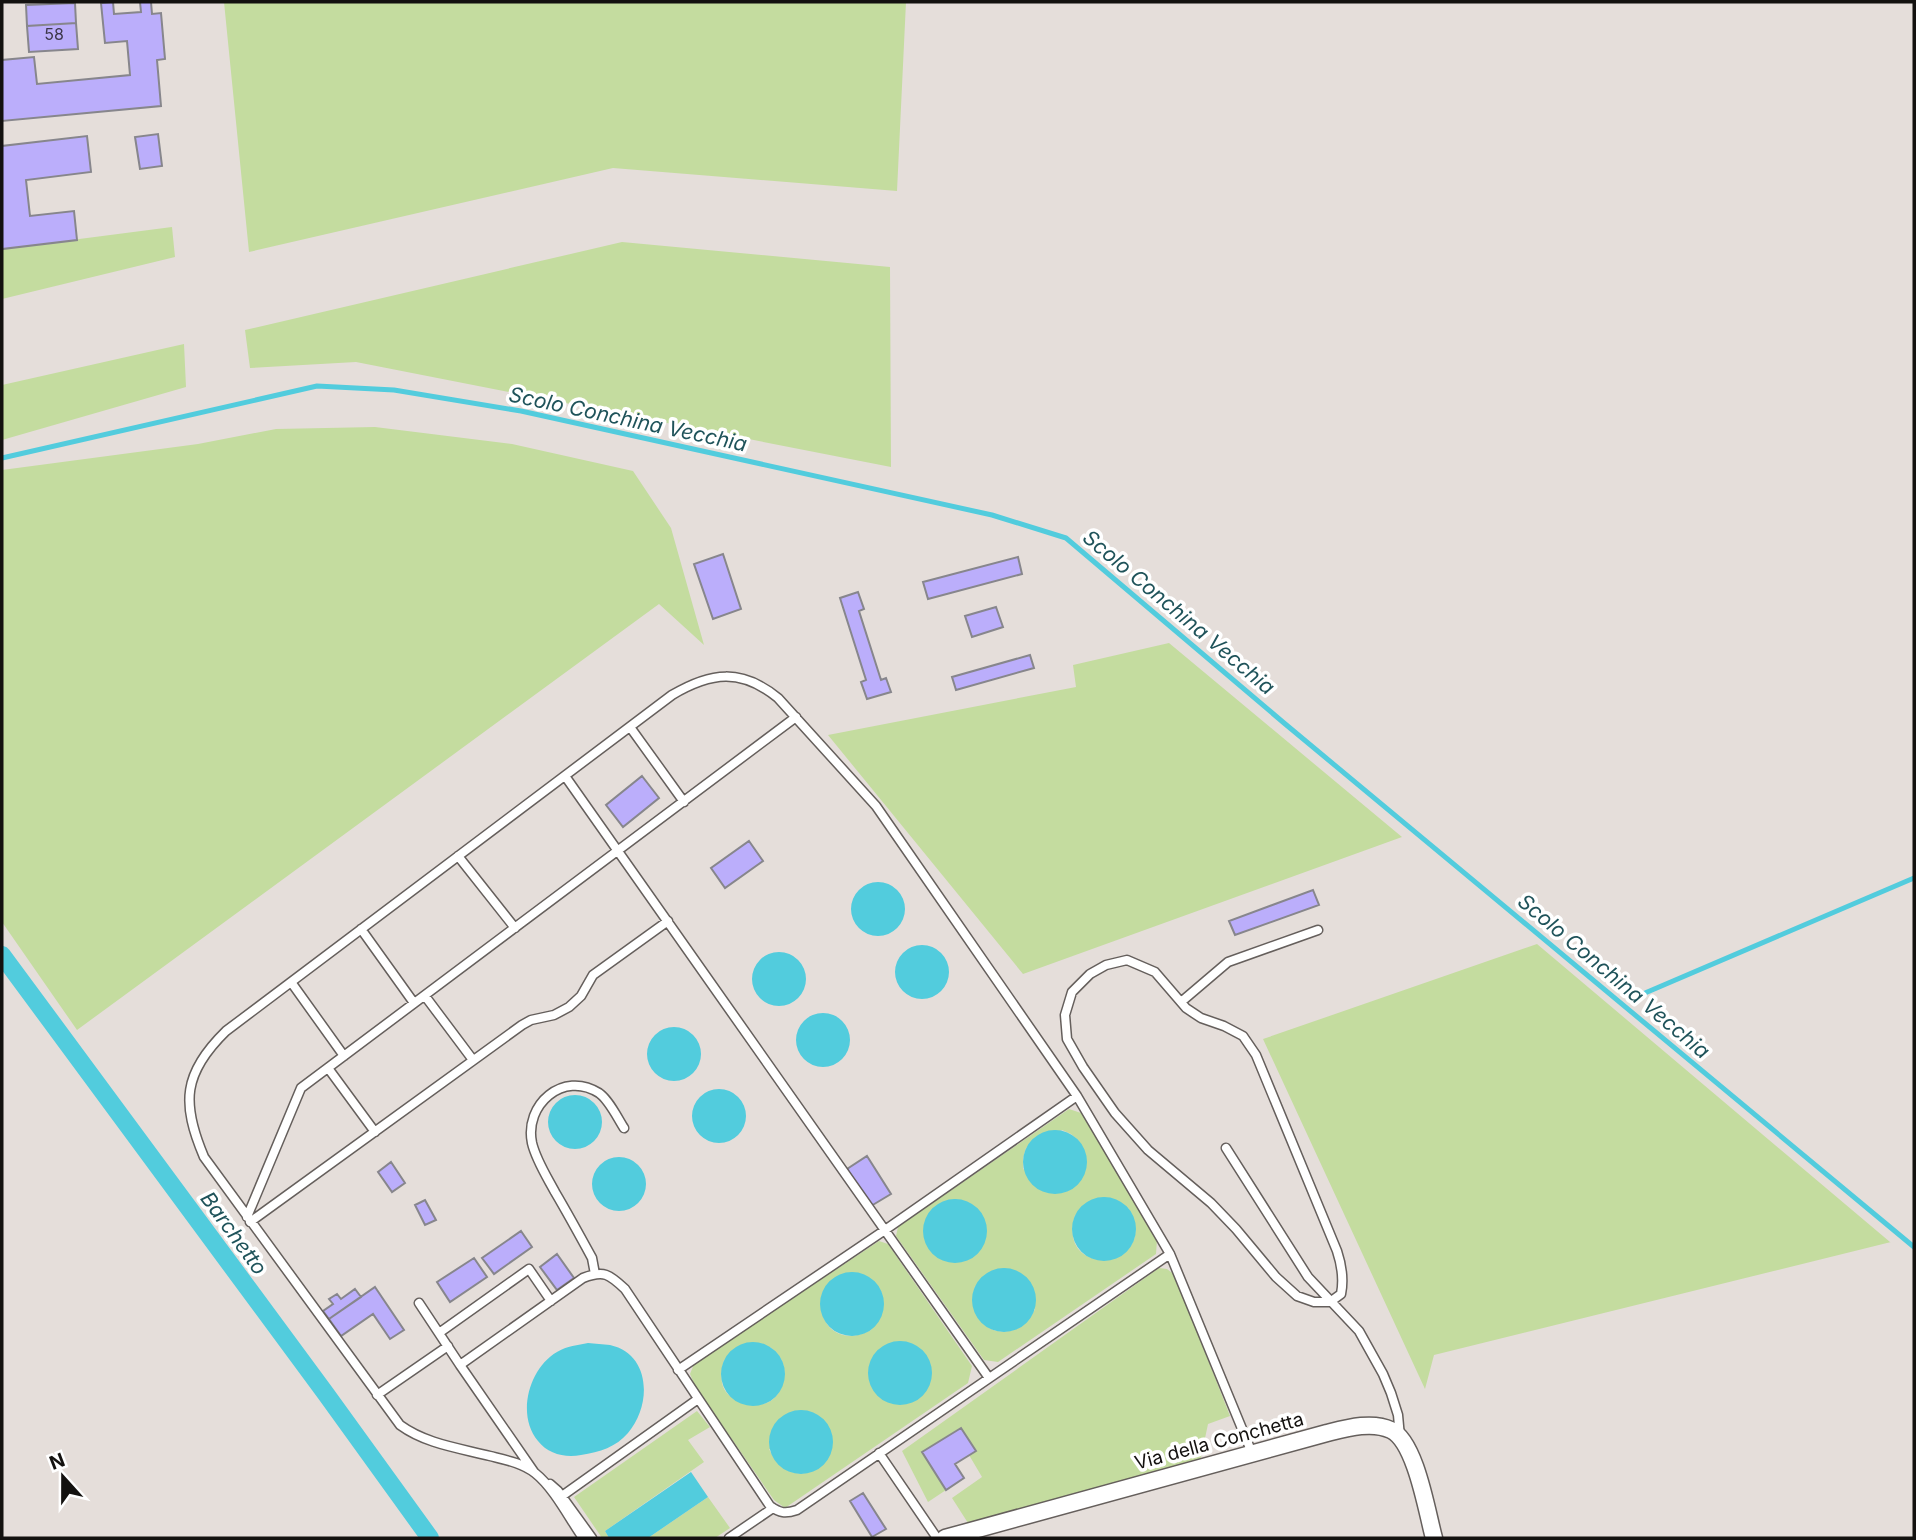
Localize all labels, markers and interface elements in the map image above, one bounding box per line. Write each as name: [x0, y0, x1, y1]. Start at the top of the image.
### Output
house number: 58: [44, 24, 64, 44]
water label: Scolo Conchina Vecchia: [507, 382, 749, 456]
water label: Scolo Conchina Vecchia: [1078, 524, 1280, 700]
water label: Scolo Conchina Vecchia: [1513, 888, 1715, 1064]
water label: Barchetto: [196, 1187, 272, 1279]
street label: Via della Conchetta: [1132, 1407, 1306, 1475]
north arrow: [28, 1442, 98, 1512]
text: N: [46, 1448, 68, 1475]

